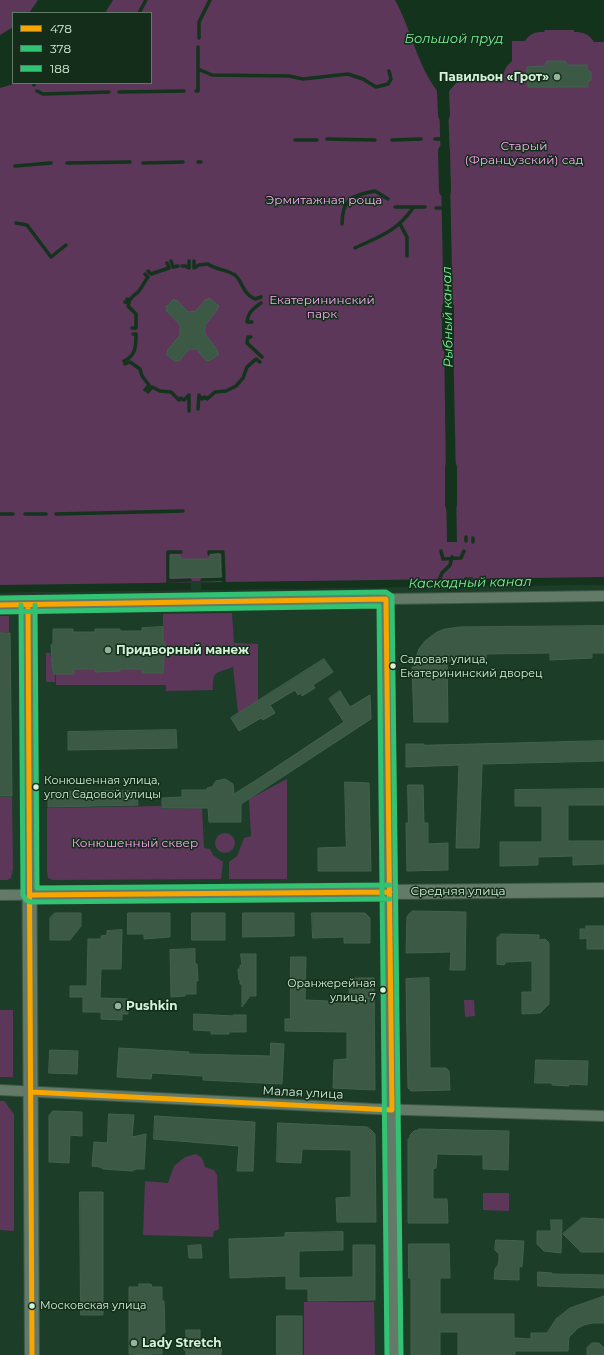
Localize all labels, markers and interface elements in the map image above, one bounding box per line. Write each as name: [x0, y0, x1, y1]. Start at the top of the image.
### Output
legend: [12, 12, 152, 84]
text: 478: [50, 21, 72, 36]
water label: Большой пруд: [404, 31, 504, 47]
text: 378: [50, 41, 71, 56]
text: 188: [50, 61, 70, 76]
place label: Павильон «Грот»: [439, 70, 549, 84]
marker: Павильон «Грот»: [552, 72, 562, 82]
park label: Старый (Французский) сад: [465, 139, 583, 167]
park label: Эрмитажная роща: [266, 193, 382, 207]
water label: Рыбный канал: [439, 266, 457, 368]
park label: Екатерининский парк: [269, 293, 375, 321]
water label: Каскадный канал: [408, 574, 532, 592]
place label: Придворный манеж: [116, 643, 249, 657]
marker: Придворный манеж: [103, 645, 113, 655]
place label: Садовая улица, Екатерининский дворец: [400, 653, 543, 679]
marker: Садовая улица, Екатерининский дворец: [388, 661, 398, 671]
place label: Конюшенная улица, угол Садовой улицы: [44, 774, 161, 800]
marker: Конюшенная улица, угол Садовой улицы: [31, 782, 41, 792]
park label: Конюшенный сквер: [72, 836, 198, 850]
street label: Средняя улица: [410, 884, 506, 898]
place label: Оранжерейная улица, 7: [287, 977, 376, 1003]
marker: Оранжерейная улица, 7: [378, 985, 388, 995]
place label: Pushkin: [126, 999, 177, 1013]
marker: Pushkin: [113, 1001, 123, 1011]
street label: Малая улица: [262, 1084, 344, 1102]
place label: Московская улица: [40, 1299, 146, 1313]
marker: Московская улица: [27, 1301, 37, 1311]
place label: Lady Stretch: [142, 1336, 221, 1350]
marker: Lady Stretch: [129, 1338, 139, 1348]

